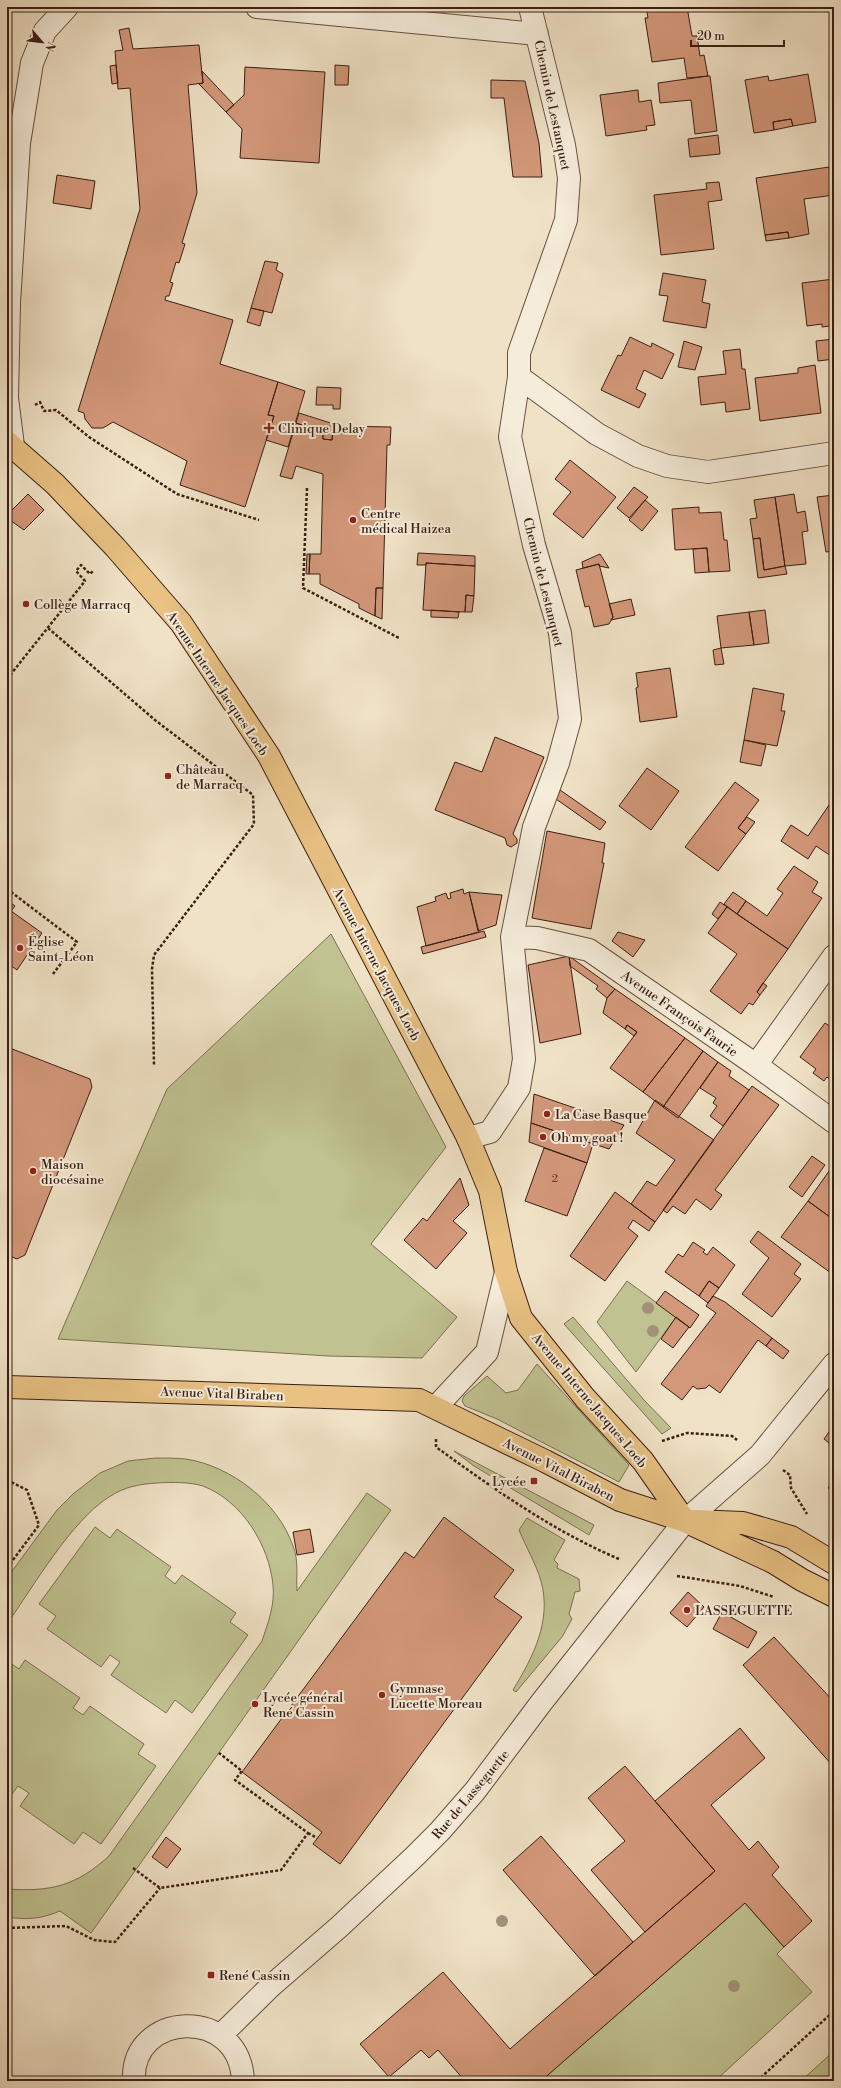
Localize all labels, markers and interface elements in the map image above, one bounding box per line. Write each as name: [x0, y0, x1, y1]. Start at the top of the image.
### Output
north arrow: [22, 22, 62, 62]
scale bar: [691, 22, 784, 48]
text: 20 m: [697, 29, 725, 44]
text: N: [42, 39, 58, 54]
street label: Chemin de Lestanquet: [530, 39, 574, 172]
place label: Clinique Delay: [278, 421, 366, 437]
marker: Clinique Delay: [263, 422, 275, 434]
place label: Centre médical Haizea: [361, 506, 451, 537]
marker: Centre médical Haizea: [348, 515, 358, 525]
street label: Chemin de Lestanquet: [519, 516, 567, 649]
place label: Collège Marracq: [34, 597, 131, 613]
marker: Collège Marracq: [21, 599, 31, 609]
street label: Avenue Interne Jacques Loeb: [162, 607, 272, 759]
place label: Château de Marracq: [176, 762, 243, 793]
marker: Château de Marracq: [163, 771, 173, 781]
street label: Avenue Interne Jacques Loeb: [328, 884, 423, 1044]
place label: Église Saint-Léon: [28, 933, 94, 965]
marker: Église Saint-Léon: [15, 943, 25, 953]
street label: Avenue François Faurie: [617, 967, 741, 1060]
place label: La Case Basque: [555, 1107, 647, 1123]
marker: La Case Basque: [542, 1109, 552, 1119]
place label: Oh my goat !: [551, 1130, 623, 1146]
marker: Oh my goat !: [538, 1132, 548, 1142]
place label: Maison diocésaine: [41, 1157, 104, 1188]
marker: Maison diocésaine: [28, 1166, 38, 1176]
house number: 2: [552, 1172, 558, 1186]
street label: Avenue Interne Jacques Loeb: [527, 1329, 650, 1471]
street label: Avenue Vital Biraben: [159, 1384, 284, 1404]
street label: Avenue Vital Biraben: [499, 1434, 617, 1505]
place label: Lycée: [492, 1474, 526, 1490]
marker: Lycée: [529, 1476, 539, 1486]
place label: LASSEGUETTE: [695, 1603, 792, 1619]
marker: LASSEGUETTE: [682, 1605, 692, 1615]
place label: Gymnase Lucette Moreau: [390, 1681, 483, 1712]
place label: Lycée général René Cassin: [263, 1690, 343, 1721]
marker: Gymnase Lucette Moreau: [377, 1690, 387, 1700]
marker: Lycée général René Cassin: [250, 1699, 260, 1709]
street label: Rue de Lasseguette: [429, 1746, 513, 1843]
place label: René Cassin: [219, 1968, 291, 1984]
marker: René Cassin: [206, 1970, 216, 1980]

